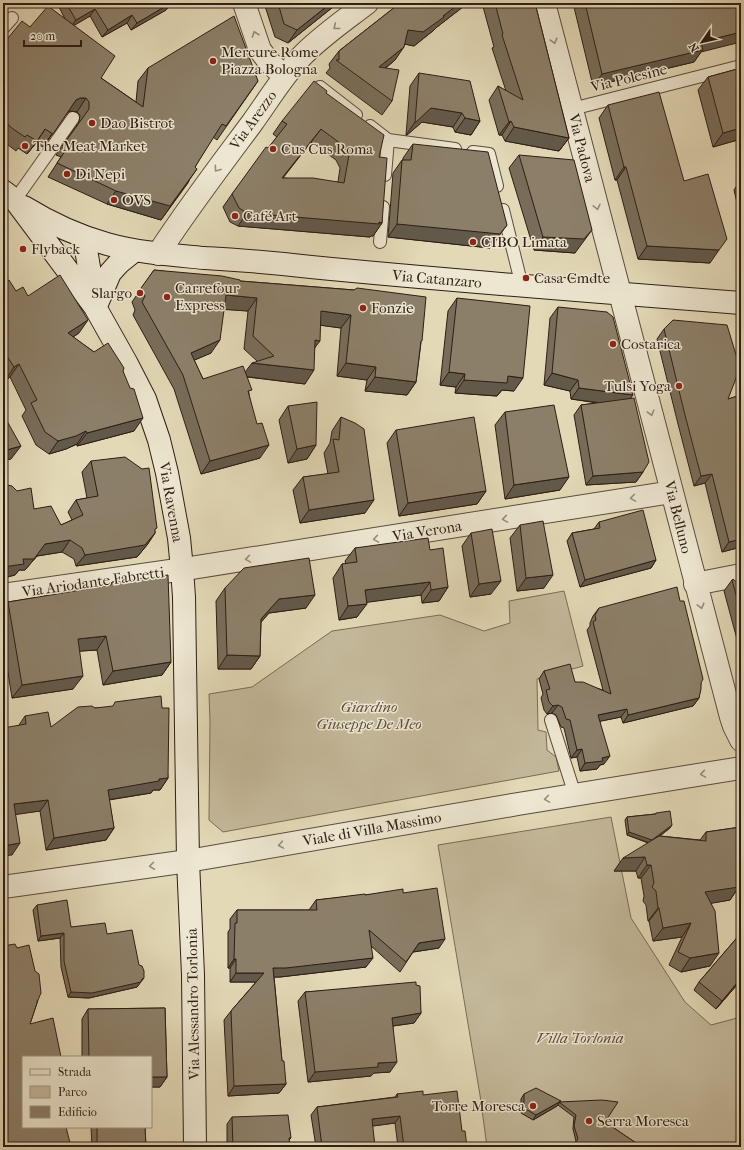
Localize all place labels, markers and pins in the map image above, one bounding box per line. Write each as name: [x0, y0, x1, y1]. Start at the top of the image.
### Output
place label: Mercure Rome Piazza Bologna: [221, 43, 319, 78]
marker: Mercure Rome Piazza Bologna: [208, 56, 218, 66]
place label: Dao Bistrot: [100, 114, 174, 132]
marker: Dao Bistrot: [87, 118, 97, 128]
place label: The Meat Market: [33, 137, 147, 155]
place label: Cus Cus Roma: [281, 140, 374, 158]
marker: The Meat Market: [20, 141, 30, 151]
marker: Cus Cus Roma: [268, 144, 278, 154]
place label: Di Nepi: [75, 165, 126, 183]
marker: Di Nepi: [62, 169, 72, 179]
place label: OVS: [122, 191, 151, 209]
marker: OVS: [109, 195, 119, 205]
place label: Café Art: [243, 207, 298, 225]
marker: Café Art: [230, 211, 240, 221]
place label: CIBO Limata: [481, 233, 568, 251]
marker: CIBO Limata: [468, 237, 478, 247]
place label: Flyback: [31, 240, 80, 258]
marker: Flyback: [18, 244, 28, 254]
place label: Casa Cmdte: [534, 269, 611, 287]
marker: Casa Cmdte: [521, 273, 531, 283]
place label: Carrefour Express: [175, 279, 240, 314]
place label: Slargo: [91, 284, 132, 302]
marker: Slargo: [135, 288, 145, 298]
marker: Carrefour Express: [162, 292, 172, 302]
place label: Fonzie: [371, 299, 414, 317]
marker: Fonzie: [358, 303, 368, 313]
place label: Costarica: [621, 335, 682, 353]
marker: Costarica: [608, 339, 618, 349]
place label: Tulsi Yoga: [604, 377, 672, 395]
marker: Tulsi Yoga: [674, 381, 684, 391]
place label: Torre Moresca: [432, 1097, 526, 1115]
marker: Torre Moresca: [528, 1101, 538, 1111]
place label: Serra Moresca: [597, 1112, 690, 1130]
marker: Serra Moresca: [584, 1116, 594, 1126]

